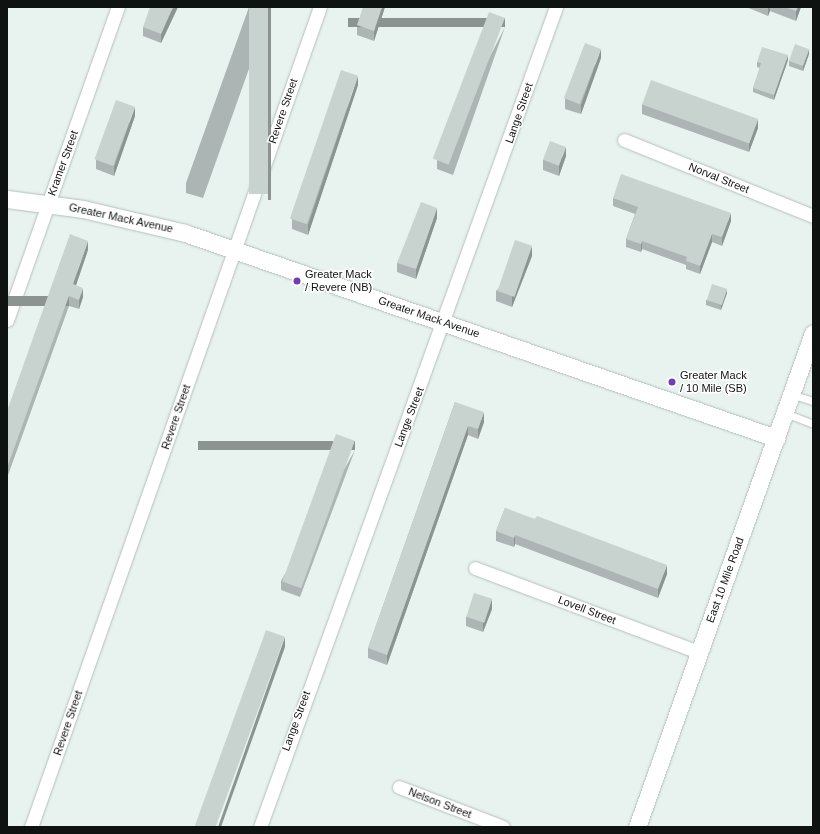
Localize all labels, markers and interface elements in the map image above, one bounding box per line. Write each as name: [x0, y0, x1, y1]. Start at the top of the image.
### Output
street label: Revere Street: [266, 77, 300, 145]
street label: Lange Street: [503, 81, 535, 145]
street label: Kramer Street: [45, 129, 81, 197]
street label: Norval Street: [687, 160, 751, 196]
street label: Greater Mack Avenue: [67, 200, 175, 236]
place label: Greater Mack / Revere (NB): [305, 268, 372, 294]
marker: Greater Mack / Revere (NB): [292, 276, 302, 286]
street label: Greater Mack Avenue: [376, 293, 482, 341]
place label: Greater Mack / 10 Mile (SB): [680, 369, 747, 395]
marker: Greater Mack / 10 Mile (SB): [667, 377, 677, 387]
street label: Revere Street: [159, 383, 193, 451]
street label: Lange Street: [392, 385, 426, 449]
street label: East 10 Mile Road: [703, 536, 747, 624]
street label: Lovell Street: [556, 593, 618, 627]
street label: Revere Street: [51, 689, 85, 757]
street label: Lange Street: [279, 689, 313, 753]
street label: Nelson Street: [407, 785, 473, 821]

